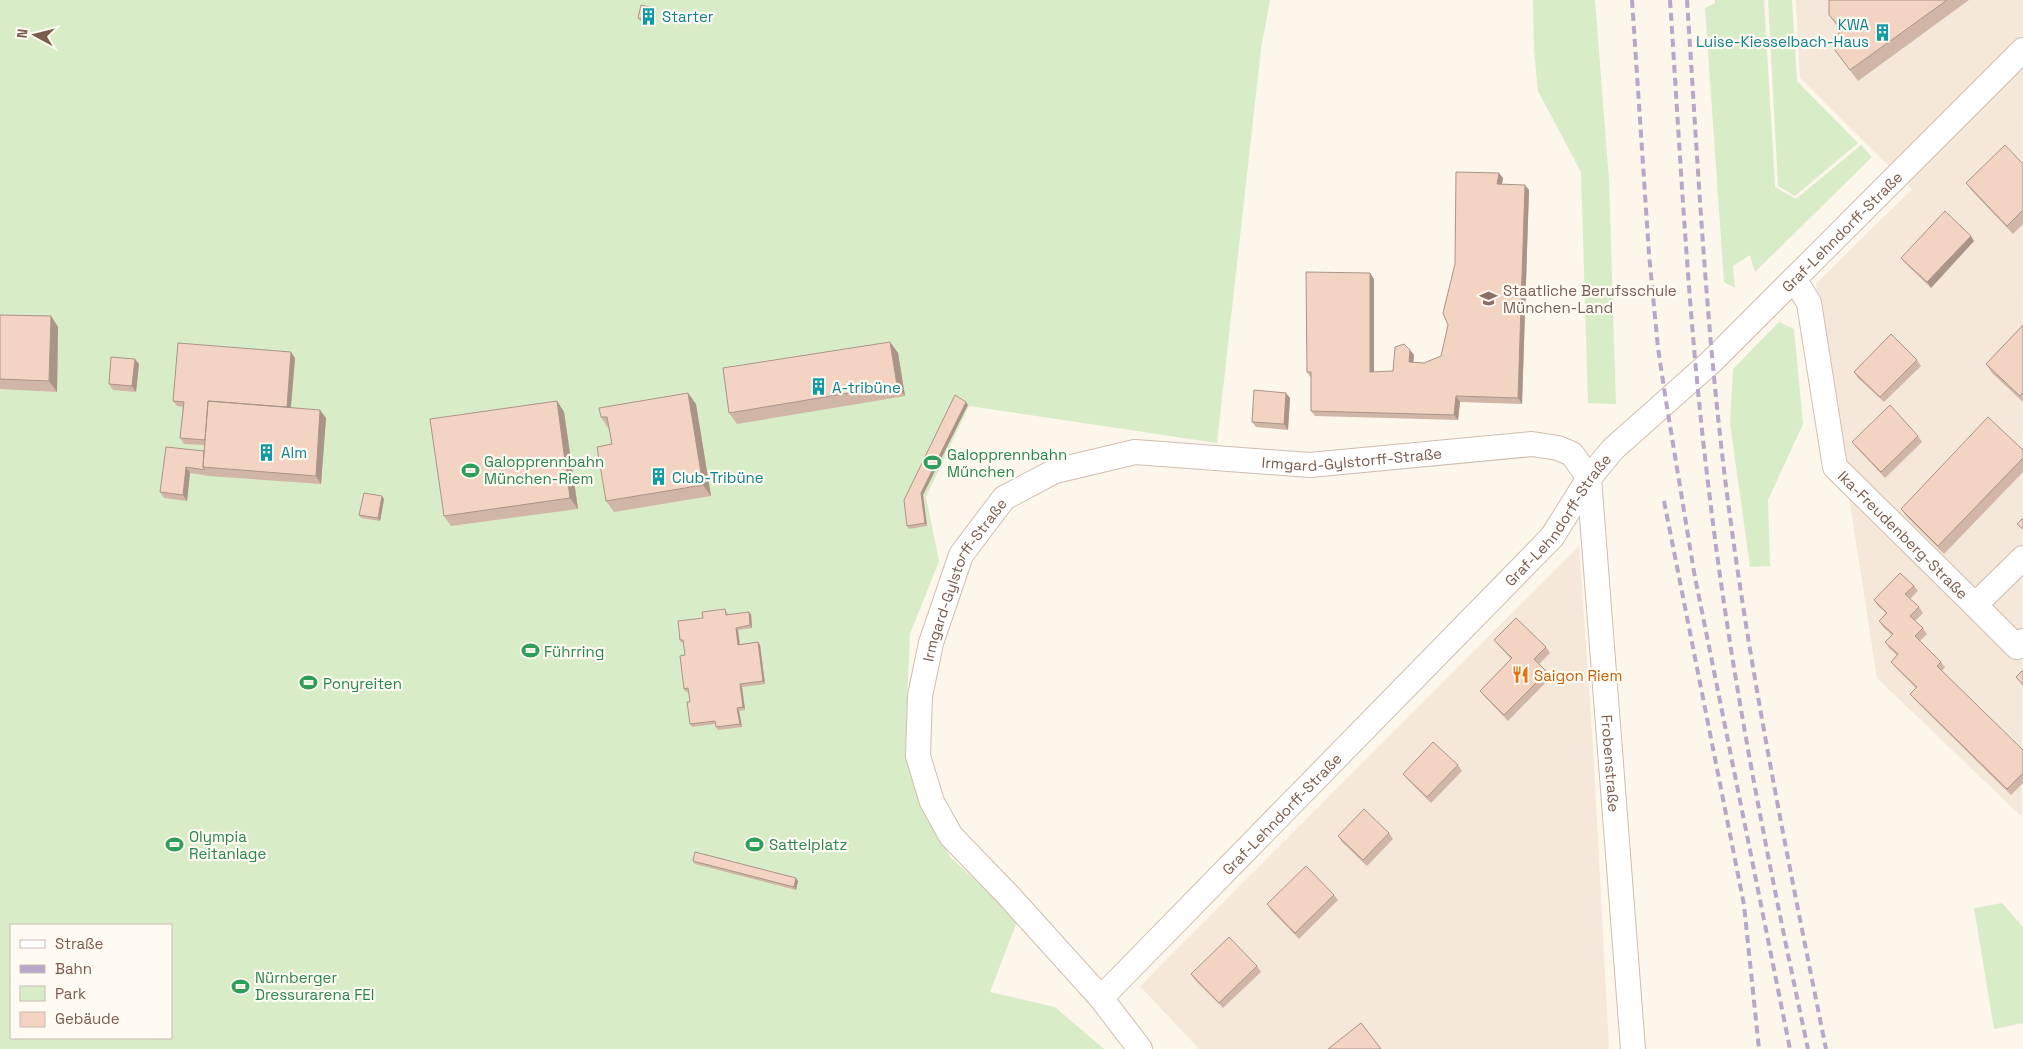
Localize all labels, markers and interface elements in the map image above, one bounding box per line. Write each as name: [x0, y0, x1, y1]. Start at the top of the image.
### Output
building icon: Starter: [638, 6, 658, 26]
place label: Starter: [662, 7, 714, 26]
north arrow: [10, 10, 60, 60]
place label: KWA Luise-Kiesselbach-Haus: [1696, 15, 1870, 51]
building icon: KWA Luise-Kiesselbach-Haus: [1873, 23, 1893, 43]
text: N: [13, 28, 32, 39]
street label: Graf-Lehndorff-Straße: [1777, 167, 1906, 296]
place label: Staatliche Berufsschule München-Land: [1503, 281, 1677, 317]
school or university icon: Staatliche Berufsschule München-Land: [1479, 289, 1499, 309]
building icon: A-tribüne: [808, 377, 828, 397]
place label: A-tribüne: [832, 378, 901, 397]
building icon: Alm: [257, 442, 277, 462]
place label: Alm: [281, 443, 307, 462]
street label: Irmgard-Gylstorff-Straße: [1261, 443, 1443, 475]
place label: Galopprennbahn Műnchen: [947, 445, 1067, 481]
street label: Graf-Lehndorff-Straße: [1500, 450, 1615, 590]
place label: Galopprennbahn München-Riem: [484, 452, 604, 488]
sports icon: Galopprennbahn Műnchen: [923, 453, 943, 473]
sports icon: Galopprennbahn München-Riem: [460, 460, 480, 480]
street label: Ika-Freudenberg-Straße: [1834, 466, 1972, 603]
building icon: Club-Tribüne: [648, 467, 668, 487]
place label: Club-Tribüne: [672, 468, 764, 487]
street label: Irmgard-Gylstorff-Straße: [918, 494, 1010, 663]
sports icon: Führring: [520, 641, 540, 661]
place label: Führring: [544, 642, 604, 661]
restaurant icon: Saigon Riem: [1510, 665, 1530, 685]
place label: Saigon Riem: [1534, 666, 1622, 685]
sports icon: Ponyreiten: [299, 673, 319, 693]
place label: Ponyreiten: [323, 674, 402, 693]
street label: Frobenstraße: [1598, 714, 1624, 813]
street label: Graf-Lehndorff-Straße: [1218, 749, 1345, 879]
place label: Olympia Reitanlage: [189, 827, 266, 863]
sports icon: Sattelplatz: [745, 834, 765, 854]
sports icon: Olympia Reitanlage: [165, 835, 185, 855]
place label: Sattelplatz: [769, 835, 847, 854]
legend: [10, 924, 172, 1039]
text: Straße: [55, 934, 104, 953]
text: Bahn: [55, 959, 92, 978]
place label: Nürnberger Dressurarena FEI: [255, 968, 374, 1004]
sports icon: Nürnberger Dressurarena FEI: [231, 976, 251, 996]
text: Park: [55, 984, 86, 1003]
text: Gebäude: [55, 1009, 120, 1028]

